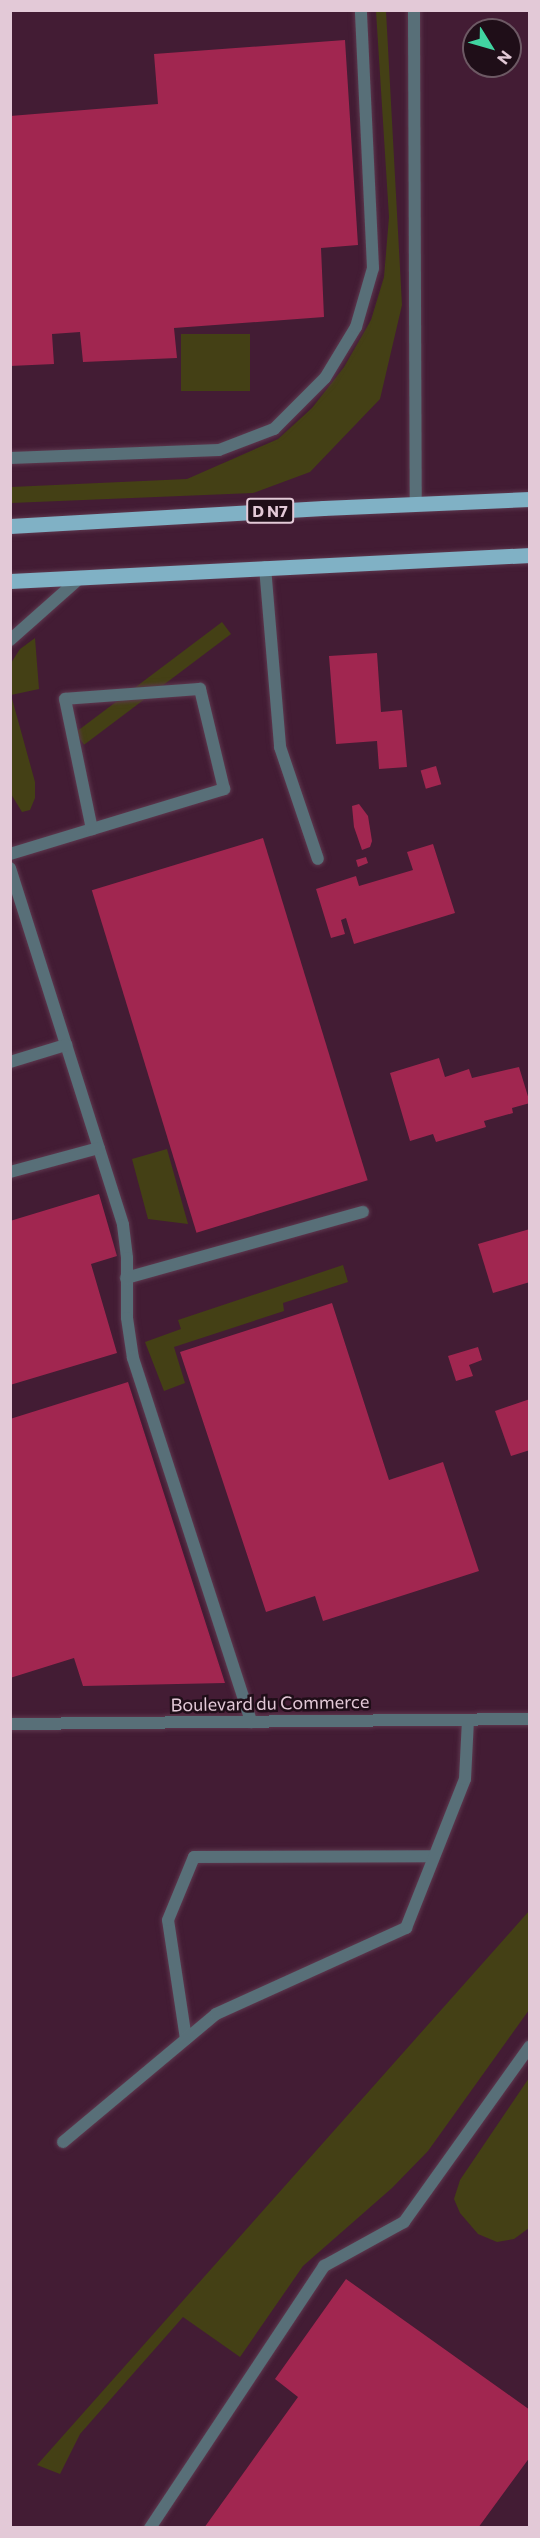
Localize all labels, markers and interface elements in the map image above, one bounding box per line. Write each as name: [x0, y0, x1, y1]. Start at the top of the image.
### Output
north arrow: [462, 18, 522, 78]
text: N: [494, 47, 516, 68]
road number: D N7: [246, 498, 294, 524]
street label: Boulevard du Commerce: [171, 1690, 369, 1716]

